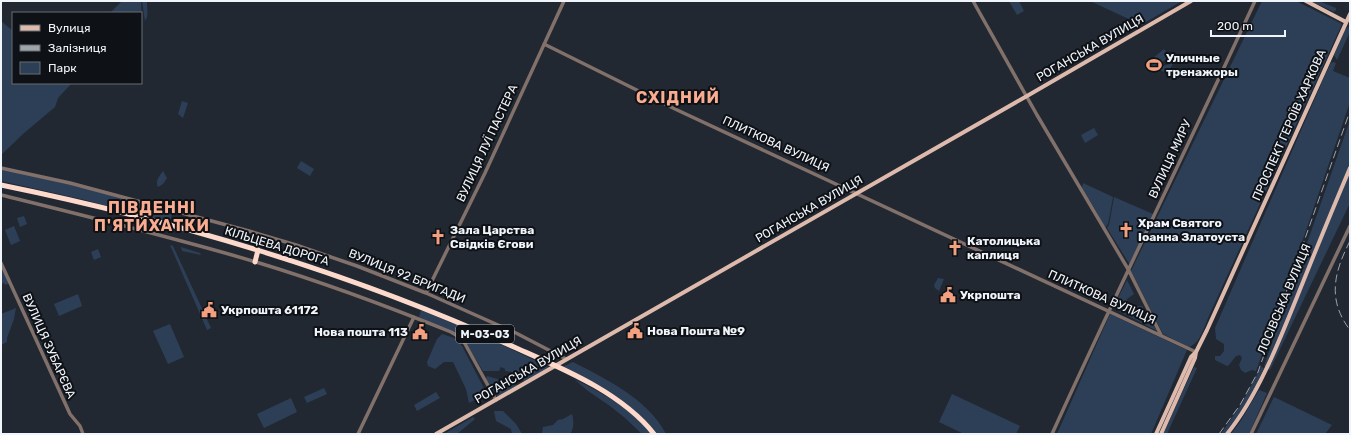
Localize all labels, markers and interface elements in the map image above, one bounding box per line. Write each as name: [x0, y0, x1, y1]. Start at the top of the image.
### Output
legend: [12, 12, 142, 84]
street label: РОГАНСЬКА ВУЛИЦЯ: [1034, 12, 1146, 84]
scale bar: [1211, 12, 1285, 38]
text: 200 m: [1217, 19, 1253, 33]
text: Вулиця: [48, 21, 90, 35]
text: Залізниця: [48, 41, 107, 55]
street label: ПРОСПЕКТ ГЕРОЇВ ХАРКОВА: [1249, 47, 1329, 203]
place label: Уличные тренажоры: [1166, 51, 1238, 79]
sports icon: Уличные тренажоры: [1145, 56, 1163, 74]
text: Парк: [48, 61, 77, 75]
street label: ВУЛИЦЯ ЛУЇ ПАСТЕРА: [454, 82, 520, 204]
district label: СХІДНИЙ: [636, 87, 720, 107]
street label: ПЛИТКОВА ВУЛИЦЯ: [720, 113, 832, 175]
street label: ВУЛИЦЯ МИРУ: [1146, 117, 1195, 200]
street label: РОГАНСЬКА ВУЛИЦЯ: [753, 173, 865, 245]
district label: ПІВДЕННІ П'ЯТИХАТКИ: [94, 198, 210, 235]
place label: Храм Святого Іоанна Златоуста: [1138, 216, 1245, 244]
church icon: Храм Святого Іоанна Златоуста: [1117, 221, 1135, 239]
street label: КІЛЬЦЕВА ДОРОГА: [223, 223, 331, 269]
place label: Зала Царства Свідків Єгови: [450, 223, 534, 251]
church icon: Зала Царства Свідків Єгови: [429, 228, 447, 246]
place label: Католицька каплиця: [967, 234, 1040, 262]
church icon: Католицька каплиця: [946, 239, 964, 257]
street label: ЛОСІВСЬКА ВУЛИЦЯ: [1254, 242, 1314, 356]
street label: ВУЛИЦЯ 92 БРИГАДИ: [346, 246, 468, 306]
street label: ПЛИТКОВА ВУЛИЦЯ: [1046, 267, 1158, 327]
public building icon: Укрпошта: [939, 286, 957, 304]
place label: Укрпошта: [960, 288, 1021, 302]
street label: ВУЛИЦЯ ЗУБАРЄВА: [20, 291, 78, 401]
public building icon: Укрпошта 61172: [200, 301, 218, 319]
place label: Укрпошта 61172: [221, 303, 319, 317]
public building icon: Нова Пошта №9: [626, 322, 644, 340]
public building icon: Нова пошта 113: [411, 323, 429, 341]
place label: Нова Пошта №9: [647, 324, 745, 338]
place label: Нова пошта 113: [314, 325, 408, 339]
road number: М-03-03: [456, 325, 514, 343]
street label: РОГАНСЬКА ВУЛИЦЯ: [472, 334, 584, 406]

